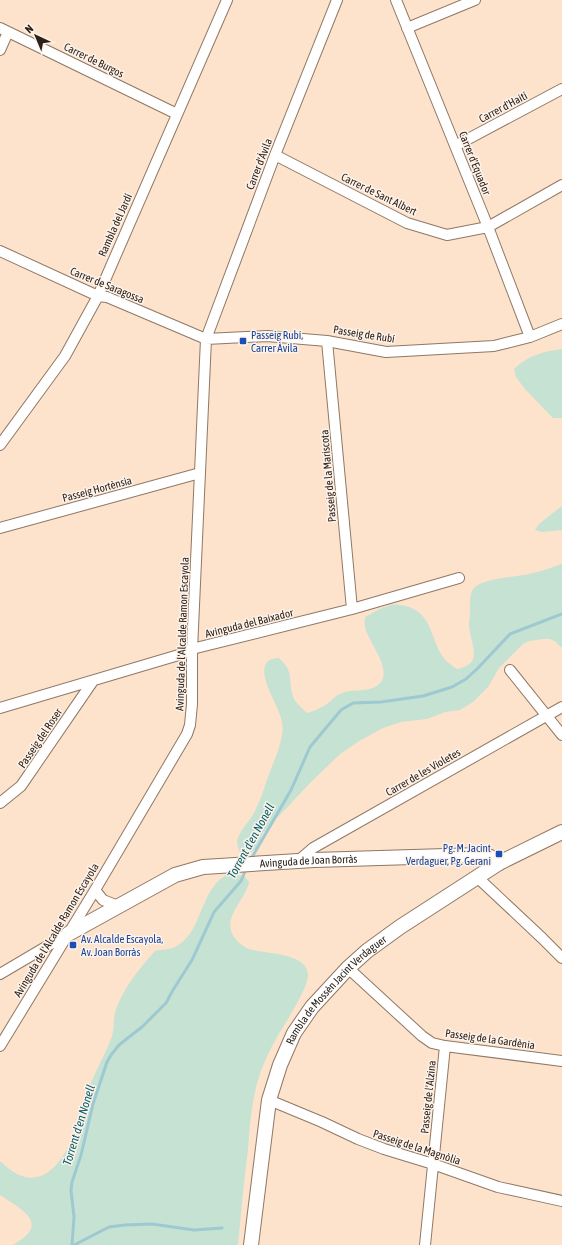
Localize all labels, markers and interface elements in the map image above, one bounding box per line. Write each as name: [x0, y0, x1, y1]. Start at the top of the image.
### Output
north arrow: [16, 16, 56, 56]
text: N: [23, 22, 36, 35]
street label: Carrer de Burgos: [62, 40, 126, 80]
street label: Carrer d'Haití: [477, 89, 530, 125]
street label: Carrer d'Equador: [457, 130, 493, 197]
street label: Carrer d'Àvila: [244, 137, 274, 191]
street label: Carrer de Sant Albert: [339, 171, 419, 217]
street label: Rambla del Jardí: [96, 191, 134, 258]
street label: Carrer de Saragossa: [68, 265, 146, 305]
street label: Passeig de Rubí: [332, 323, 396, 345]
place label: Passeig Rubí, Carrer Àvila: [251, 329, 303, 354]
marker: Passeig Rubí, Carrer Àvila: [238, 336, 248, 346]
street label: Passeig de la Mariscota: [318, 429, 338, 523]
street label: Passeig Hortènsia: [61, 474, 133, 504]
street label: Avinguda de l'Alcalde Ramon Escayola: [173, 557, 191, 711]
street label: Avinguda del Baixador: [204, 606, 295, 640]
street label: Passeig del Roser: [16, 705, 65, 770]
street label: Carrer de les Violetes: [384, 746, 462, 798]
water label: Torrent d'en Nonell: [225, 801, 277, 881]
place label: Pg. M. Jacint Verdaguer, Pg. Gerani: [406, 842, 491, 867]
marker: Pg. M. Jacint Verdaguer, Pg. Gerani: [494, 849, 504, 859]
street label: Avinguda de Joan Borràs: [259, 853, 358, 869]
street label: Avinguda de l'Alcalde Ramon Escayola: [11, 861, 101, 999]
place label: Av. Alcalde Escayola, Av. Joan Borràs: [81, 933, 163, 958]
street label: Rambla de Mossèn Jacint Verdaguer: [284, 933, 389, 1046]
marker: Av. Alcalde Escayola, Av. Joan Borràs: [68, 940, 78, 950]
street label: Passeig de la Gardènia: [444, 1027, 536, 1051]
street label: Passeig de l'Alzina: [418, 1060, 438, 1134]
water label: Torrent d'en Nonell: [60, 1083, 98, 1167]
street label: Passeig de la Magnòlia: [372, 1127, 462, 1167]

